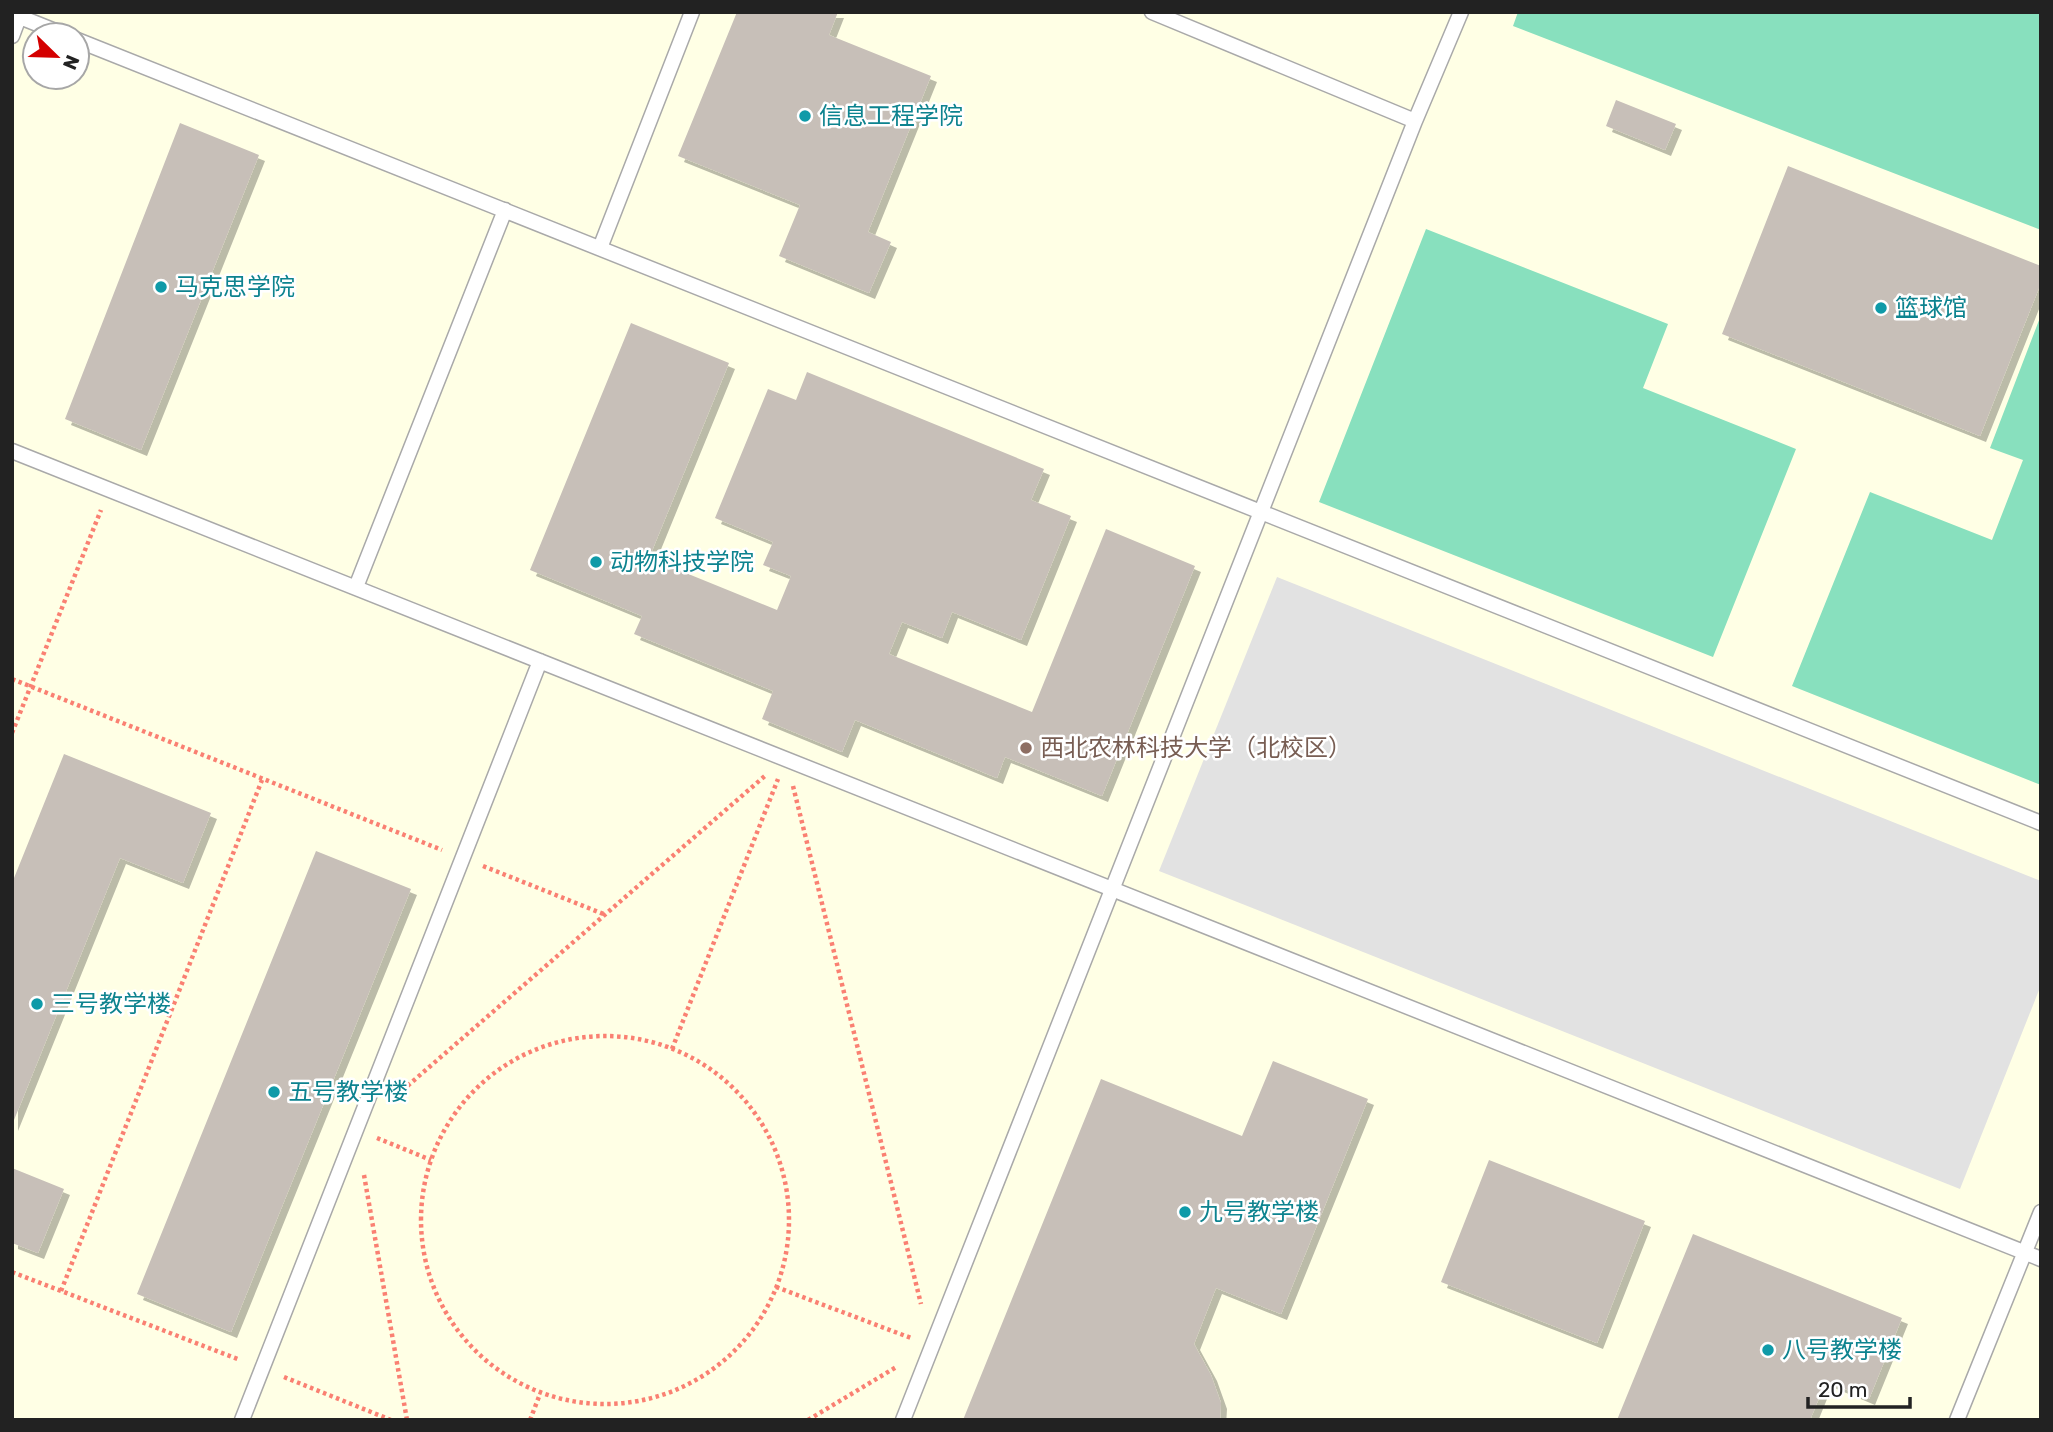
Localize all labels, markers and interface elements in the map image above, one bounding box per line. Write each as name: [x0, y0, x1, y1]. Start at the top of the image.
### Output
north arrow: [21, 21, 91, 91]
text: N: [58, 52, 84, 73]
place label: 信息工程学院: [819, 102, 963, 130]
marker: 信息工程学院: [797, 108, 813, 124]
place label: 马克思学院: [175, 273, 295, 301]
marker: 马克思学院: [153, 279, 169, 295]
place label: 篮球馆: [1895, 294, 1967, 322]
marker: 篮球馆: [1873, 300, 1889, 316]
place label: 动物科技学院: [610, 548, 754, 576]
marker: 动物科技学院: [588, 554, 604, 570]
place label: 西北农林科技大学（北校区）: [1040, 734, 1352, 762]
marker: 西北农林科技大学（北校区）: [1018, 740, 1034, 756]
place label: 三号教学楼: [51, 990, 171, 1018]
marker: 三号教学楼: [29, 996, 45, 1012]
place label: 五号教学楼: [288, 1078, 408, 1106]
marker: 五号教学楼: [266, 1084, 282, 1100]
place label: 九号教学楼: [1199, 1198, 1319, 1226]
marker: 九号教学楼: [1177, 1204, 1193, 1220]
place label: 八号教学楼: [1782, 1336, 1902, 1364]
marker: 八号教学楼: [1760, 1342, 1776, 1358]
scale bar: [1808, 1366, 1910, 1410]
text: 20 m: [1818, 1377, 1867, 1402]

